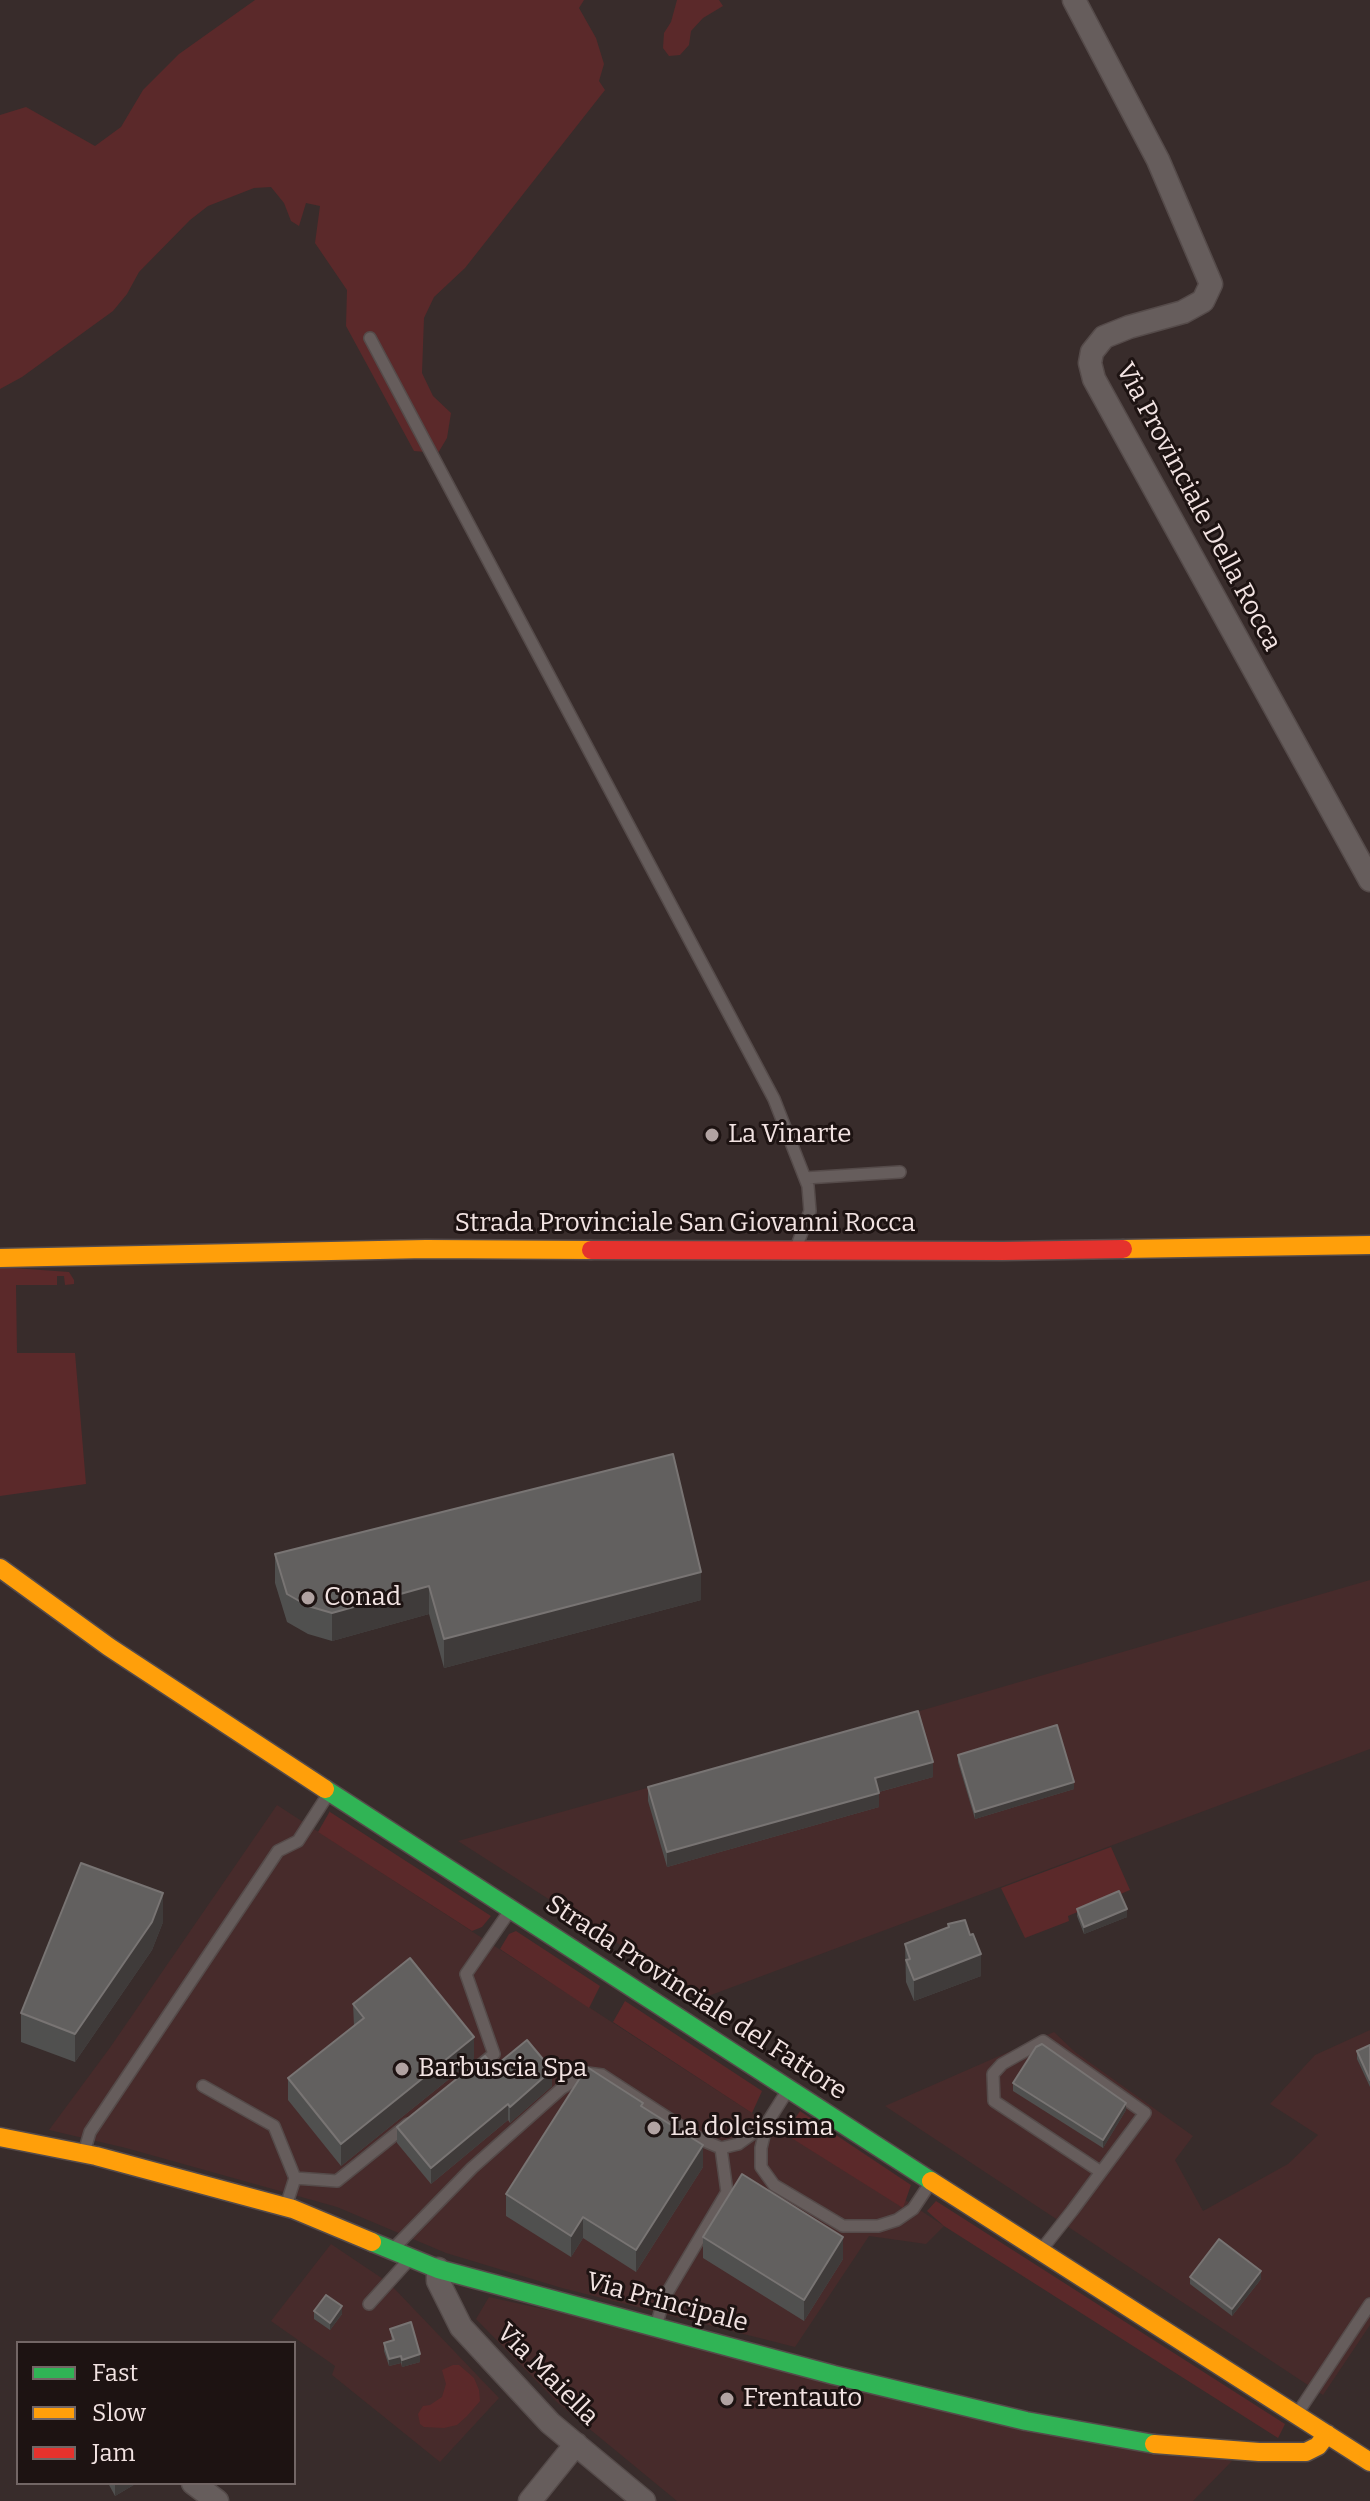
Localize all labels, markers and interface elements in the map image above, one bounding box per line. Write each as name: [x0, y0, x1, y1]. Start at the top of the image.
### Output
street label: Via Provinciale Della Rocca: [1109, 358, 1287, 656]
place label: La Vinarte: [728, 1119, 852, 1151]
marker: La Vinarte: [703, 1126, 721, 1144]
street label: Strada Provinciale San Giovanni Rocca: [455, 1208, 915, 1240]
place label: Conad: [324, 1582, 401, 1614]
marker: Conad: [299, 1589, 317, 1607]
street label: Strada Provinciale del Fattore: [540, 1889, 852, 2107]
place label: Barbuscia Spa: [418, 2053, 587, 2085]
marker: Barbuscia Spa: [393, 2060, 411, 2078]
place label: La dolcissima: [670, 2112, 834, 2144]
marker: La dolcissima: [645, 2119, 663, 2137]
street label: Via Principale: [583, 2266, 751, 2340]
street label: Via Maiella: [489, 2317, 605, 2433]
legend: [16, 2341, 296, 2485]
text: Fast: [92, 2359, 138, 2387]
place label: Frentauto: [743, 2383, 862, 2415]
marker: Frentauto: [718, 2390, 736, 2408]
text: Slow: [92, 2399, 146, 2427]
text: Jam: [92, 2439, 135, 2467]

